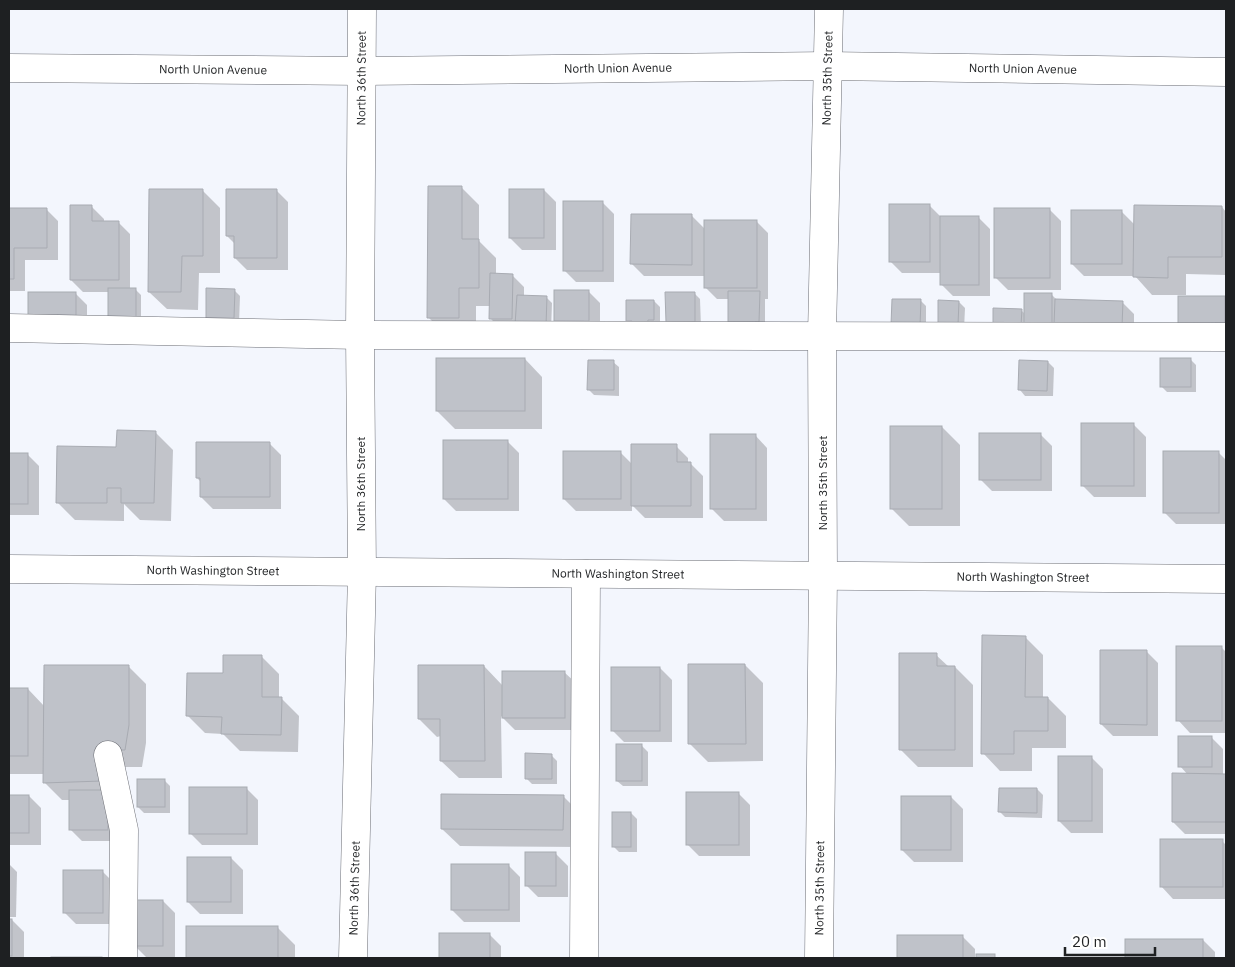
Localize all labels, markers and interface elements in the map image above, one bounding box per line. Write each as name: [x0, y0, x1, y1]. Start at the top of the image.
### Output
street label: North 36th Street: [353, 31, 369, 126]
street label: North 35th Street: [819, 31, 836, 126]
street label: North Union Avenue: [564, 60, 672, 76]
street label: North Union Avenue: [969, 60, 1077, 77]
street label: North Union Avenue: [159, 61, 267, 77]
street label: North 35th Street: [815, 436, 830, 530]
street label: North 36th Street: [353, 437, 368, 531]
street label: North Washington Street: [146, 562, 280, 578]
street label: North Washington Street: [551, 565, 685, 582]
street label: North Washington Street: [956, 569, 1090, 585]
street label: North 36th Street: [346, 840, 363, 936]
street label: North 35th Street: [811, 841, 827, 935]
scale bar: [1065, 924, 1155, 956]
text: 20 m: [1072, 932, 1107, 951]

